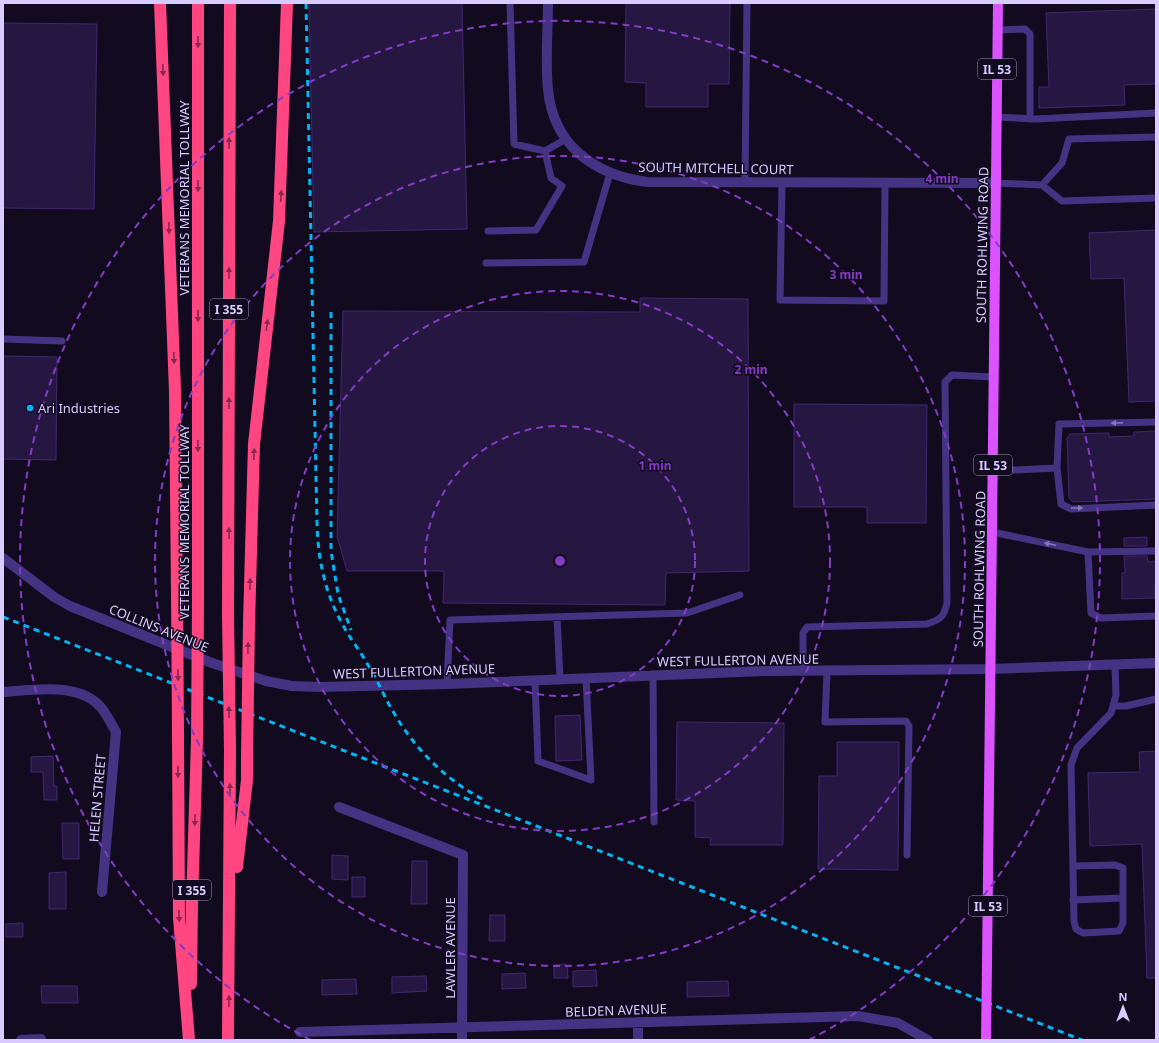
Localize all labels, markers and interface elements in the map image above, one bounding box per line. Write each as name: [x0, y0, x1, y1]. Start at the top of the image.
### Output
one-way arrow: [195, 36, 201, 49]
road number: IL 53: [978, 59, 1016, 79]
one-way arrow: [159, 64, 166, 76]
street label: VETERANS MEMORIAL TOLLWAY: [175, 100, 193, 296]
one-way arrow: [226, 136, 232, 149]
street label: SOUTH MITCHELL COURT: [638, 158, 795, 178]
street label: SOUTH ROHLWING ROAD: [972, 167, 992, 323]
text: 4 min: [925, 170, 959, 187]
one-way arrow: [195, 180, 201, 193]
one-way arrow: [277, 190, 284, 202]
one-way arrow: [166, 222, 172, 235]
one-way arrow: [226, 266, 232, 279]
text: 3 min: [829, 266, 863, 283]
road number: I 355: [210, 299, 248, 319]
one-way arrow: [195, 310, 201, 323]
one-way arrow: [264, 319, 270, 331]
one-way arrow: [171, 352, 177, 365]
text: 2 min: [734, 361, 768, 378]
one-way arrow: [226, 396, 232, 409]
place label: Ari Industries: [38, 399, 120, 417]
marker: Ari Industries: [25, 403, 35, 413]
one-way arrow: [1110, 420, 1123, 426]
street label: VETERANS MEMORIAL TOLLWAY: [175, 424, 193, 620]
one-way arrow: [195, 440, 201, 453]
one-way arrow: [250, 448, 257, 460]
road number: IL 53: [974, 455, 1012, 475]
text: 1 min: [638, 457, 672, 474]
street label: SOUTH ROHLWING ROAD: [969, 491, 989, 647]
one-way arrow: [1070, 505, 1083, 511]
one-way arrow: [226, 526, 232, 539]
one-way arrow: [1044, 540, 1056, 546]
centre of rings: [553, 554, 567, 568]
one-way arrow: [247, 577, 253, 590]
street label: COLLINS AVENUE: [107, 600, 211, 656]
one-way arrow: [245, 641, 251, 654]
street label: WEST FULLERTON AVENUE: [657, 650, 819, 670]
street label: WEST FULLERTON AVENUE: [333, 659, 495, 683]
one-way arrow: [175, 669, 181, 682]
one-way arrow: [226, 706, 233, 718]
street label: HELEN STREET: [84, 752, 110, 843]
one-way arrow: [175, 766, 181, 779]
one-way arrow: [227, 782, 233, 795]
one-way arrow: [191, 814, 198, 827]
road number: I 355: [173, 880, 211, 900]
road number: IL 53: [969, 896, 1007, 916]
street label: LAWLER AVENUE: [441, 897, 459, 999]
one-way arrow: [176, 910, 182, 923]
north arrow: [1103, 987, 1143, 1027]
text: N: [1119, 989, 1127, 1004]
one-way arrow: [226, 994, 232, 1007]
street label: BELDEN AVENUE: [565, 999, 667, 1021]

